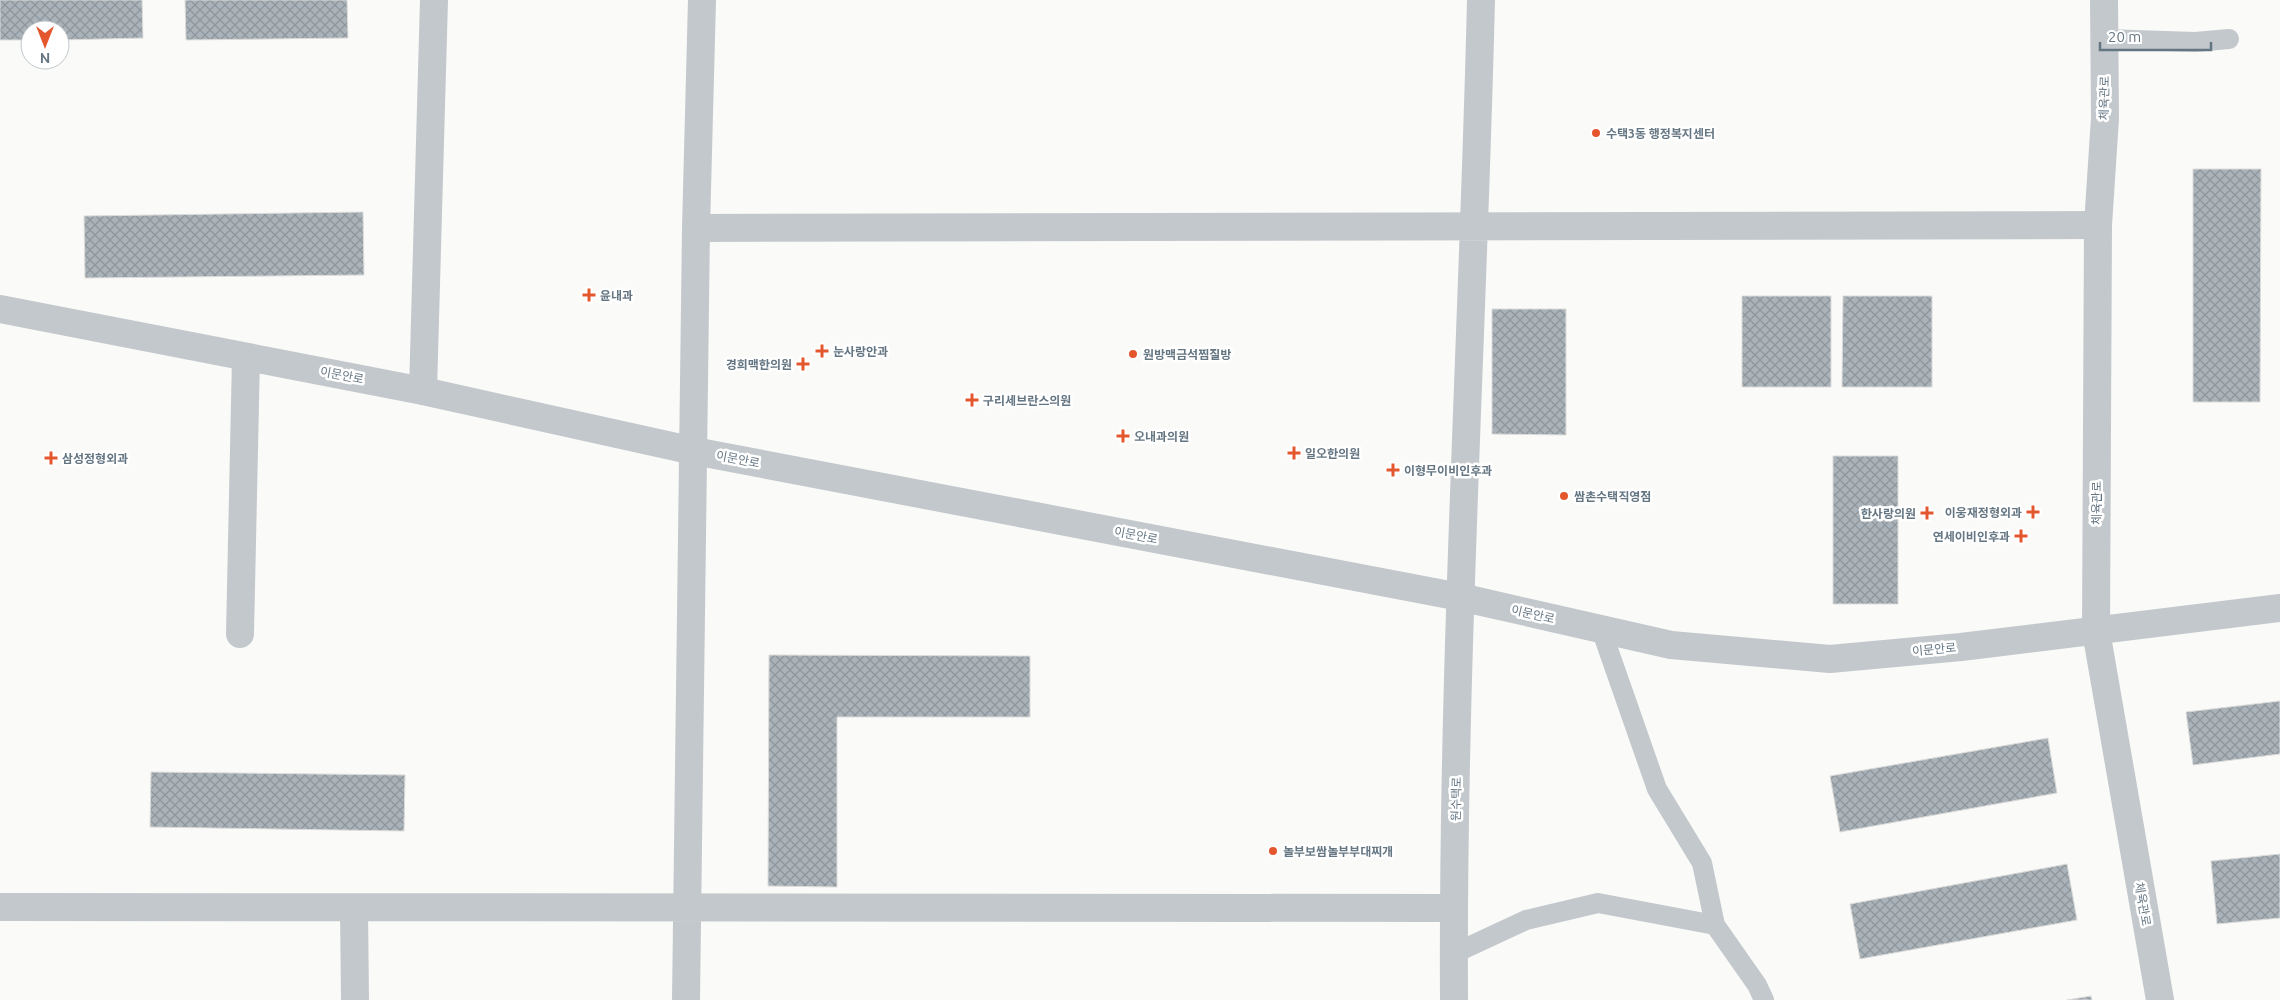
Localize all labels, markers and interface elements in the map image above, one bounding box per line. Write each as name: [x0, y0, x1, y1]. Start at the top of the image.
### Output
north arrow: [20, 20, 70, 70]
scale bar: [2100, 20, 2211, 52]
text: 20 m: [2108, 28, 2141, 45]
text: N: [40, 50, 50, 66]
street label: 체육관로: [2097, 76, 2111, 120]
marker: 수택3동 행정복지센터: [1590, 127, 1602, 139]
place label: 수택3동 행정복지센터: [1606, 127, 1715, 140]
marker: 윤내과: [582, 288, 596, 302]
place label: 윤내과: [600, 289, 633, 302]
marker: 눈사랑안과: [815, 344, 829, 358]
place label: 눈사랑안과: [833, 345, 888, 358]
marker: 원방맥금석찜질방: [1127, 348, 1139, 360]
place label: 원방맥금석찜질방: [1143, 348, 1231, 361]
marker: 경희맥한의원: [796, 357, 810, 371]
place label: 경희맥한의원: [726, 358, 792, 371]
street label: 이문안로: [319, 364, 365, 386]
marker: 구리세브란스의원: [965, 393, 979, 407]
place label: 구리세브란스의원: [983, 394, 1071, 407]
marker: 오내과의원: [1116, 429, 1130, 443]
place label: 오내과의원: [1134, 430, 1189, 443]
marker: 일오한의원: [1287, 446, 1301, 460]
place label: 일오한의원: [1305, 447, 1360, 460]
street label: 이문안로: [715, 448, 761, 470]
marker: 삼성정형외과: [44, 451, 58, 465]
place label: 삼성정형외과: [62, 452, 128, 465]
marker: 이형무이비인후과: [1386, 463, 1400, 477]
place label: 이형무이비인후과: [1404, 464, 1492, 477]
street label: 체육관로: [2090, 481, 2103, 525]
marker: 쌈촌수택직영점: [1558, 490, 1570, 502]
place label: 쌈촌수택직영점: [1574, 490, 1651, 503]
marker: 이웅재정형외과: [2026, 505, 2040, 519]
marker: 한사랑의원: [1920, 506, 1934, 520]
place label: 이웅재정형외과: [1945, 506, 2022, 519]
place label: 한사랑의원: [1861, 507, 1916, 520]
street label: 이문안로: [1113, 524, 1159, 546]
marker: 연세이비인후과: [2014, 529, 2028, 543]
place label: 연세이비인후과: [1933, 530, 2010, 543]
street label: 이문안로: [1510, 603, 1556, 625]
street label: 이문안로: [1911, 641, 1957, 657]
street label: 원수택로: [1449, 777, 1463, 821]
marker: 놀부보쌈놀부부대찌개: [1267, 845, 1279, 857]
place label: 놀부보쌈놀부부대찌개: [1283, 845, 1393, 858]
street label: 체육관로: [2133, 881, 2153, 927]

